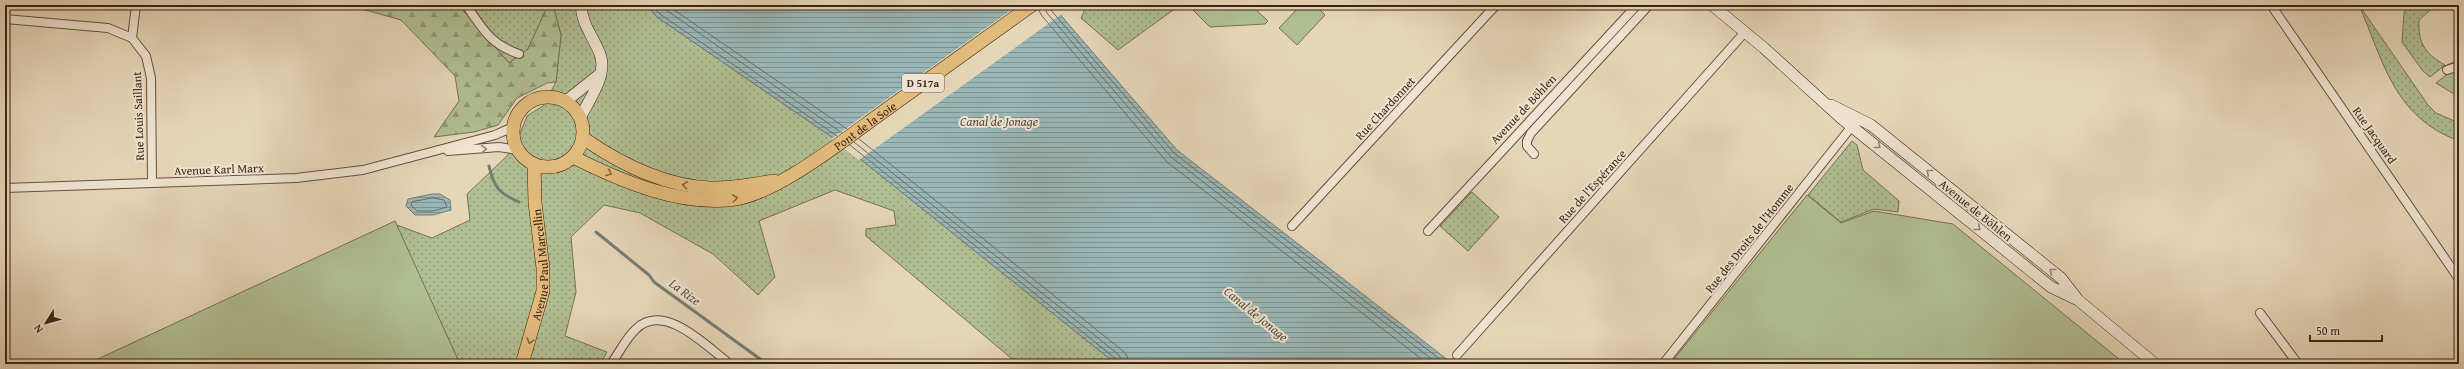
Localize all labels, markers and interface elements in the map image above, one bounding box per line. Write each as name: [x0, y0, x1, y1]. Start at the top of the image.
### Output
street label: Rue Louis Saillant: [128, 70, 148, 161]
street label: Avenue de Böhlen: [1486, 70, 1560, 148]
street label: Rue Chardonnet: [1351, 72, 1419, 144]
road number: D 517a: [902, 74, 944, 92]
street label: Pont de la Soie: [830, 97, 900, 154]
street label: Rue Jacquard: [2349, 103, 2401, 167]
water label: Canal de Jonage: [960, 112, 1038, 131]
one-way arrow: [1873, 142, 1880, 149]
one-way arrow: [481, 144, 487, 153]
street label: Rue de l'Espérance: [1554, 145, 1630, 227]
street label: Avenue Karl Marx: [174, 159, 265, 179]
one-way arrow: [604, 168, 612, 176]
one-way arrow: [1926, 169, 1933, 176]
street label: Avenue de Böhlen: [1936, 175, 2016, 245]
street label: Rue des Droits de l'Homme: [1701, 179, 1797, 296]
one-way arrow: [682, 181, 688, 190]
one-way arrow: [731, 194, 738, 203]
street label: Avenue Paul Marcellin: [526, 208, 552, 322]
one-way arrow: [1974, 224, 1981, 231]
one-way arrow: [2049, 269, 2056, 276]
water label: La Rize: [664, 273, 705, 310]
water label: Canal de Jonage: [1220, 282, 1292, 346]
north arrow: [26, 303, 66, 343]
scale bar: [2310, 317, 2382, 343]
text: N: [29, 321, 47, 337]
text: 50 m: [2316, 322, 2340, 339]
one-way arrow: [526, 337, 535, 344]

